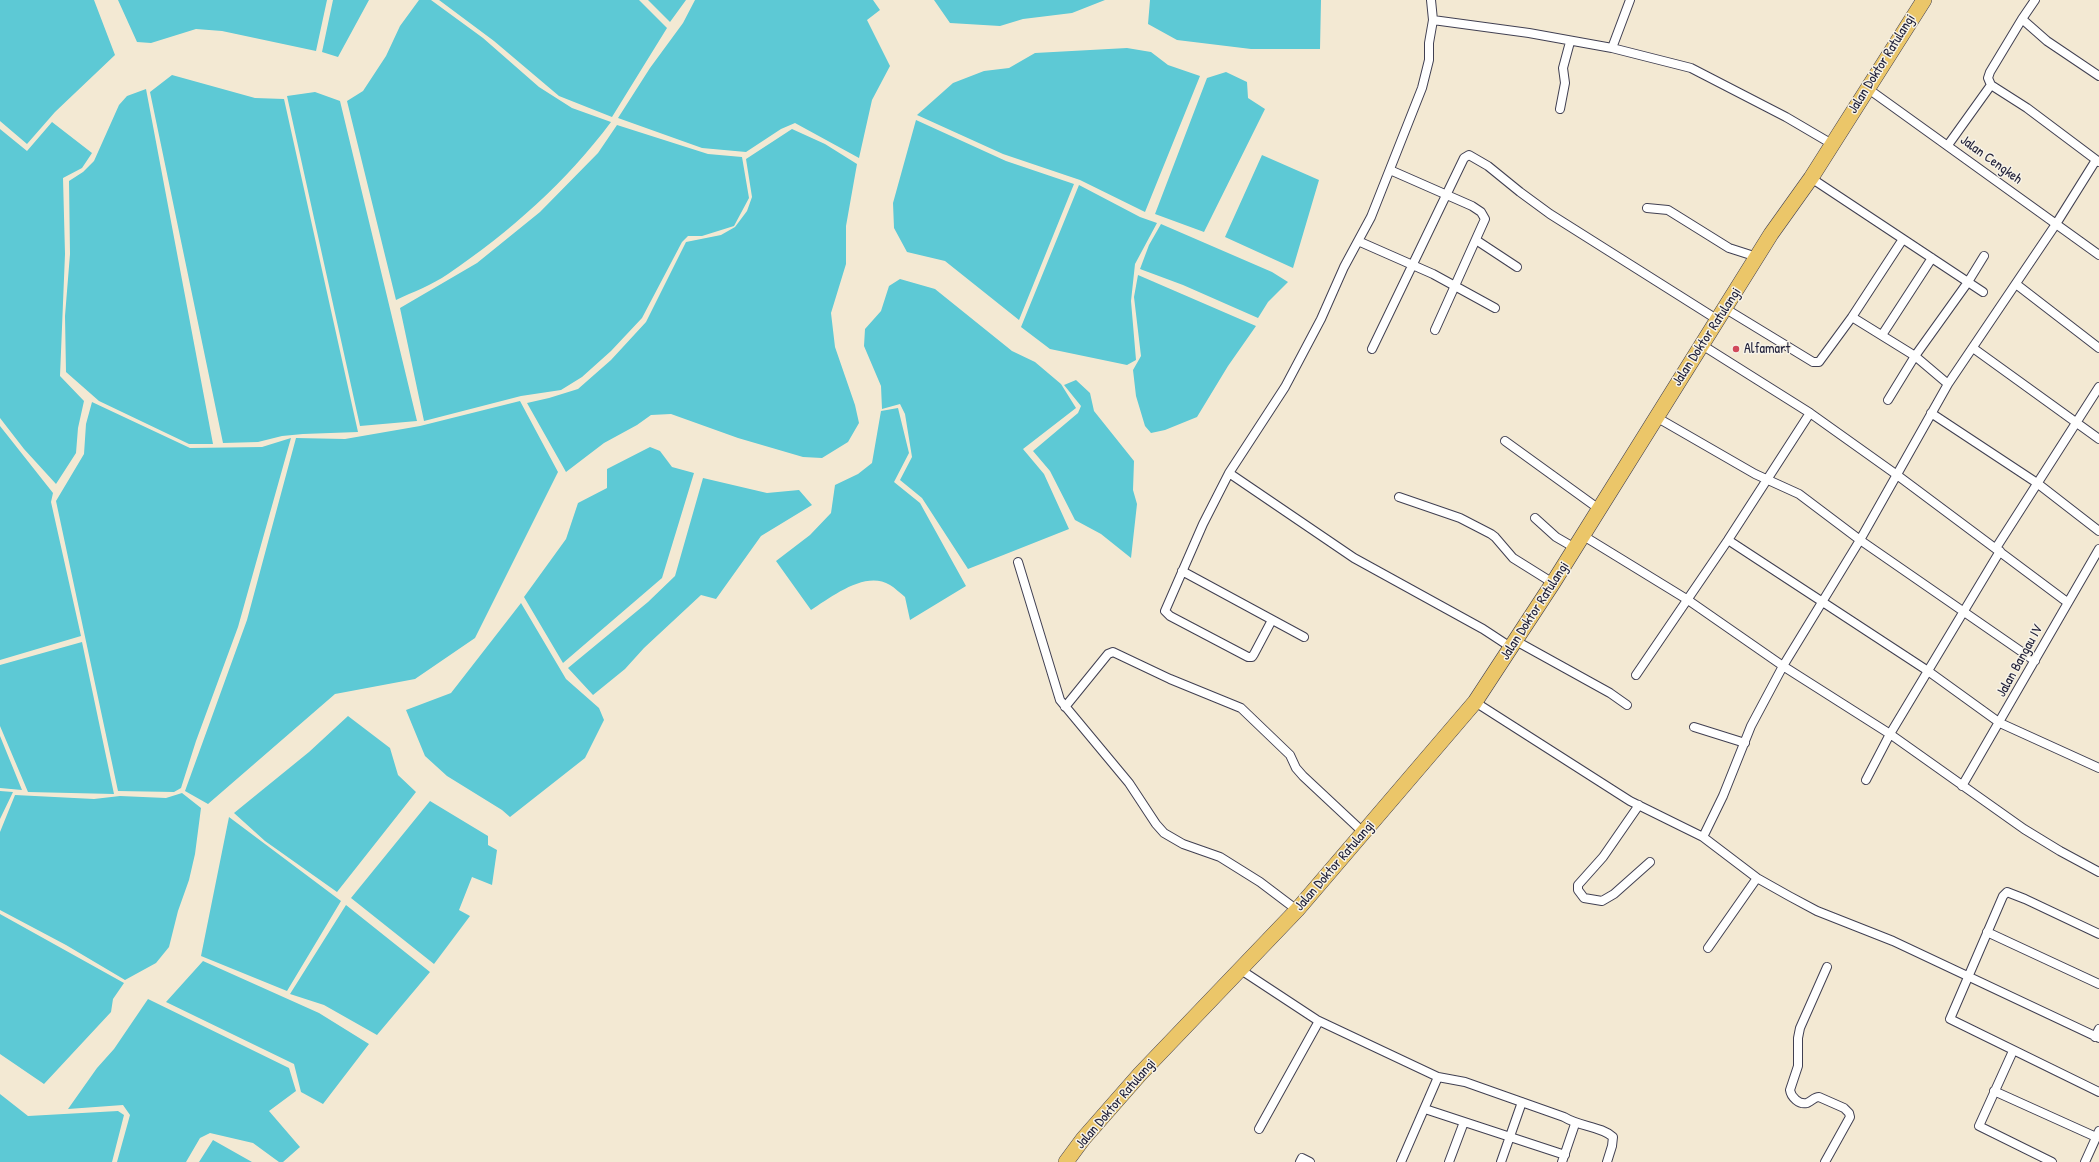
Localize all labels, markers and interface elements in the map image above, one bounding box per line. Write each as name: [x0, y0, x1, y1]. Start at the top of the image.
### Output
street label: Jalan Doktor Ratulangi: [1845, 11, 1919, 117]
street label: Jalan Cengkeh: [1957, 132, 2025, 188]
street label: Jalan Doktor Ratulangi: [1669, 285, 1745, 389]
place label: Alfamart: [1744, 341, 1790, 357]
marker: Alfamart: [1731, 344, 1741, 354]
street label: Jalan Doktor Ratulangi: [1497, 559, 1573, 663]
street label: Jalan Bangau IV: [1993, 622, 2047, 700]
street label: Jalan Doktor Ratulangi: [1291, 818, 1379, 914]
street label: Jalan Doktor Ratulangi: [1072, 1056, 1160, 1152]

